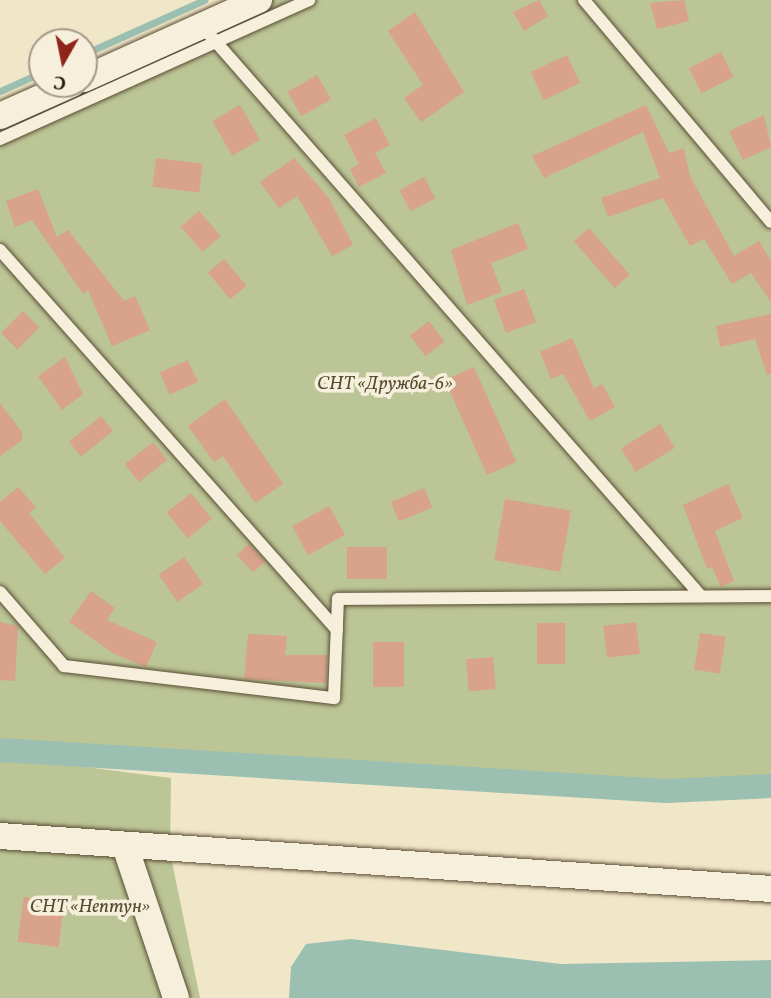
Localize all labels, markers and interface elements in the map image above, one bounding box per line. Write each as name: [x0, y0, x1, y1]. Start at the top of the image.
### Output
north arrow: [28, 28, 98, 98]
text: С: [52, 68, 68, 96]
park label: СНТ «Дружба-6»: [317, 374, 453, 396]
park label: СНТ «Нептун»: [30, 897, 150, 919]

